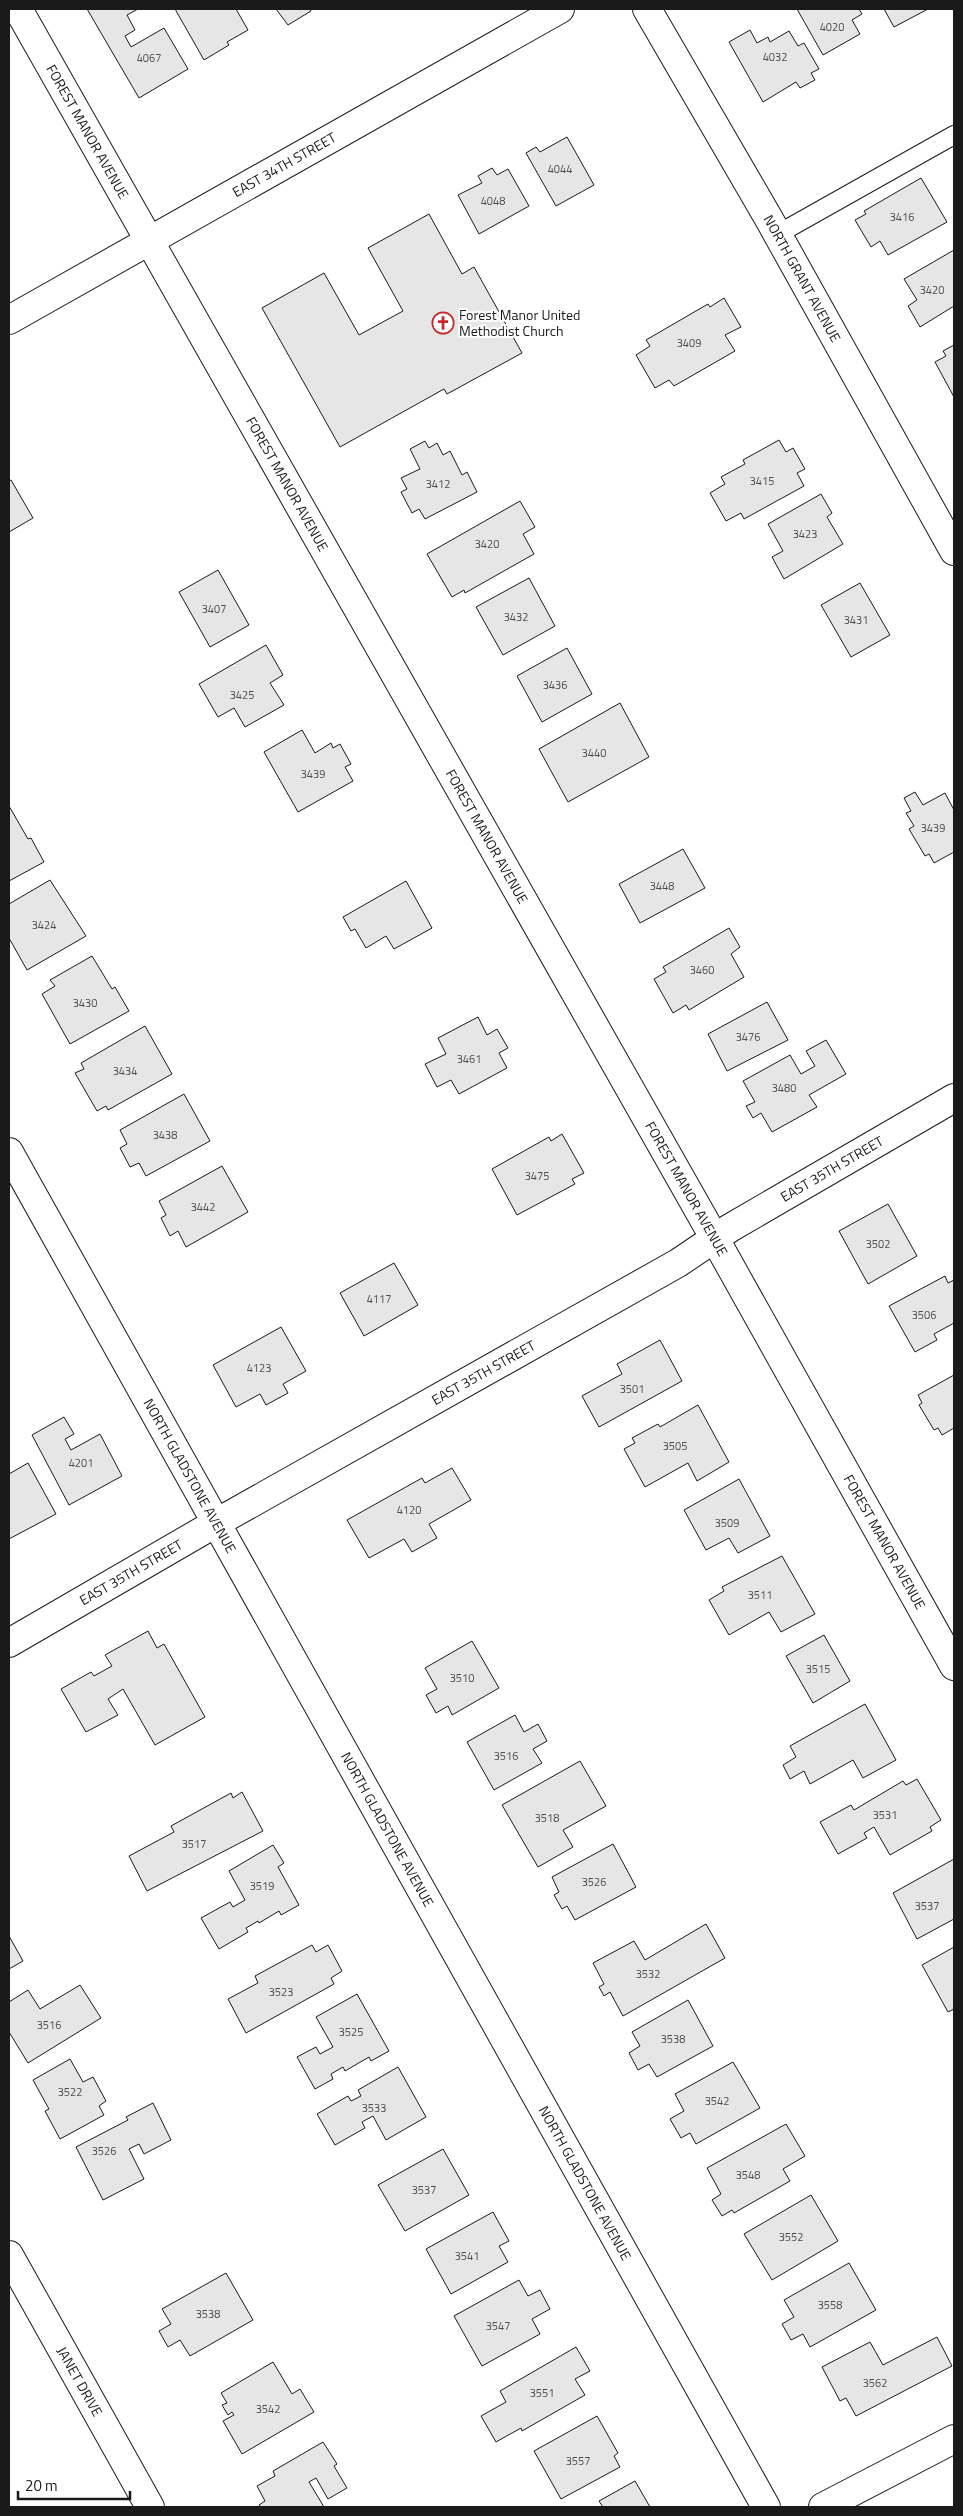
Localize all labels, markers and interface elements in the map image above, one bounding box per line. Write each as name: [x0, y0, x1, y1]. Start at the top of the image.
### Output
house number: 4020: [820, 19, 844, 35]
house number: 4032: [763, 49, 787, 65]
house number: 4067: [137, 50, 161, 66]
street label: FOREST MANOR AVENUE: [41, 60, 135, 203]
street label: EAST 34TH STREET: [228, 126, 340, 202]
house number: 4044: [548, 161, 572, 177]
house number: 4048: [481, 193, 505, 209]
house number: 3416: [890, 209, 914, 225]
street label: NORTH GRANT AVENUE: [759, 211, 847, 346]
house number: 3420: [920, 282, 944, 298]
place label: Forest Manor United Methodist Church: [459, 304, 580, 341]
church icon: Forest Manor United Methodist Church: [431, 311, 455, 335]
house number: 3409: [677, 335, 701, 351]
street label: FOREST MANOR AVENUE: [241, 413, 334, 555]
house number: 3415: [750, 473, 774, 489]
house number: 3412: [426, 476, 450, 492]
house number: 3423: [793, 526, 817, 542]
house number: 3420: [475, 536, 499, 552]
house number: 3407: [202, 601, 226, 617]
house number: 3432: [504, 609, 528, 625]
house number: 3431: [844, 612, 868, 628]
house number: 3436: [543, 677, 567, 693]
house number: 3425: [230, 687, 254, 703]
house number: 3440: [582, 745, 606, 761]
street label: FOREST MANOR AVENUE: [441, 765, 534, 907]
house number: 3439: [301, 766, 325, 782]
house number: 3439: [921, 820, 945, 836]
house number: 3448: [650, 878, 674, 894]
house number: 3424: [32, 917, 56, 933]
house number: 3460: [690, 962, 714, 978]
house number: 3430: [73, 995, 97, 1011]
house number: 3476: [736, 1029, 760, 1045]
house number: 3461: [457, 1051, 481, 1067]
house number: 3434: [113, 1063, 137, 1079]
house number: 3480: [772, 1080, 796, 1096]
street label: FOREST MANOR AVENUE: [640, 1117, 734, 1260]
house number: 3438: [153, 1127, 177, 1143]
street label: EAST 35TH STREET: [776, 1130, 888, 1207]
house number: 3475: [525, 1168, 549, 1184]
house number: 3442: [191, 1199, 215, 1215]
house number: 3502: [866, 1236, 890, 1252]
house number: 4117: [367, 1291, 391, 1307]
house number: 3506: [912, 1307, 936, 1323]
street label: EAST 35TH STREET: [427, 1334, 539, 1410]
house number: 4123: [247, 1360, 271, 1376]
house number: 3501: [620, 1381, 644, 1397]
street label: NORTH GLADSTONE AVENUE: [139, 1394, 242, 1557]
house number: 3505: [663, 1438, 687, 1454]
house number: 4201: [69, 1455, 93, 1471]
street label: FOREST MANOR AVENUE: [839, 1471, 931, 1613]
house number: 4120: [397, 1502, 421, 1518]
house number: 3509: [715, 1515, 739, 1531]
street label: EAST 35TH STREET: [75, 1533, 187, 1610]
house number: 3511: [748, 1587, 772, 1603]
house number: 3515: [806, 1661, 830, 1677]
house number: 3510: [450, 1670, 474, 1686]
street label: NORTH GLADSTONE AVENUE: [336, 1748, 440, 1911]
house number: 3516: [494, 1748, 518, 1764]
house number: 3531: [873, 1807, 897, 1823]
house number: 3518: [535, 1810, 559, 1826]
house number: 3517: [182, 1836, 206, 1852]
house number: 3526: [582, 1874, 606, 1890]
house number: 3519: [250, 1878, 274, 1894]
house number: 3537: [915, 1898, 939, 1914]
house number: 3532: [636, 1966, 660, 1982]
house number: 3523: [269, 1984, 293, 2000]
house number: 3516: [37, 2017, 61, 2033]
house number: 3525: [339, 2024, 363, 2040]
house number: 3538: [661, 2031, 685, 2047]
house number: 3522: [58, 2084, 82, 2100]
house number: 3542: [705, 2093, 729, 2109]
house number: 3533: [362, 2100, 386, 2116]
street label: NORTH GLADSTONE AVENUE: [534, 2102, 637, 2264]
house number: 3526: [92, 2143, 116, 2159]
house number: 3548: [736, 2167, 760, 2183]
house number: 3537: [412, 2182, 436, 2198]
house number: 3552: [779, 2229, 803, 2245]
house number: 3541: [455, 2248, 479, 2264]
house number: 3558: [818, 2297, 842, 2313]
house number: 3538: [196, 2306, 220, 2322]
house number: 3547: [486, 2318, 510, 2334]
street label: JANET DRIVE: [52, 2343, 108, 2420]
house number: 3562: [863, 2375, 887, 2391]
house number: 3551: [530, 2385, 554, 2401]
house number: 3542: [256, 2401, 280, 2417]
house number: 3557: [566, 2453, 590, 2469]
scale bar: [18, 2468, 130, 2500]
text: 20 m: [25, 2474, 58, 2497]

